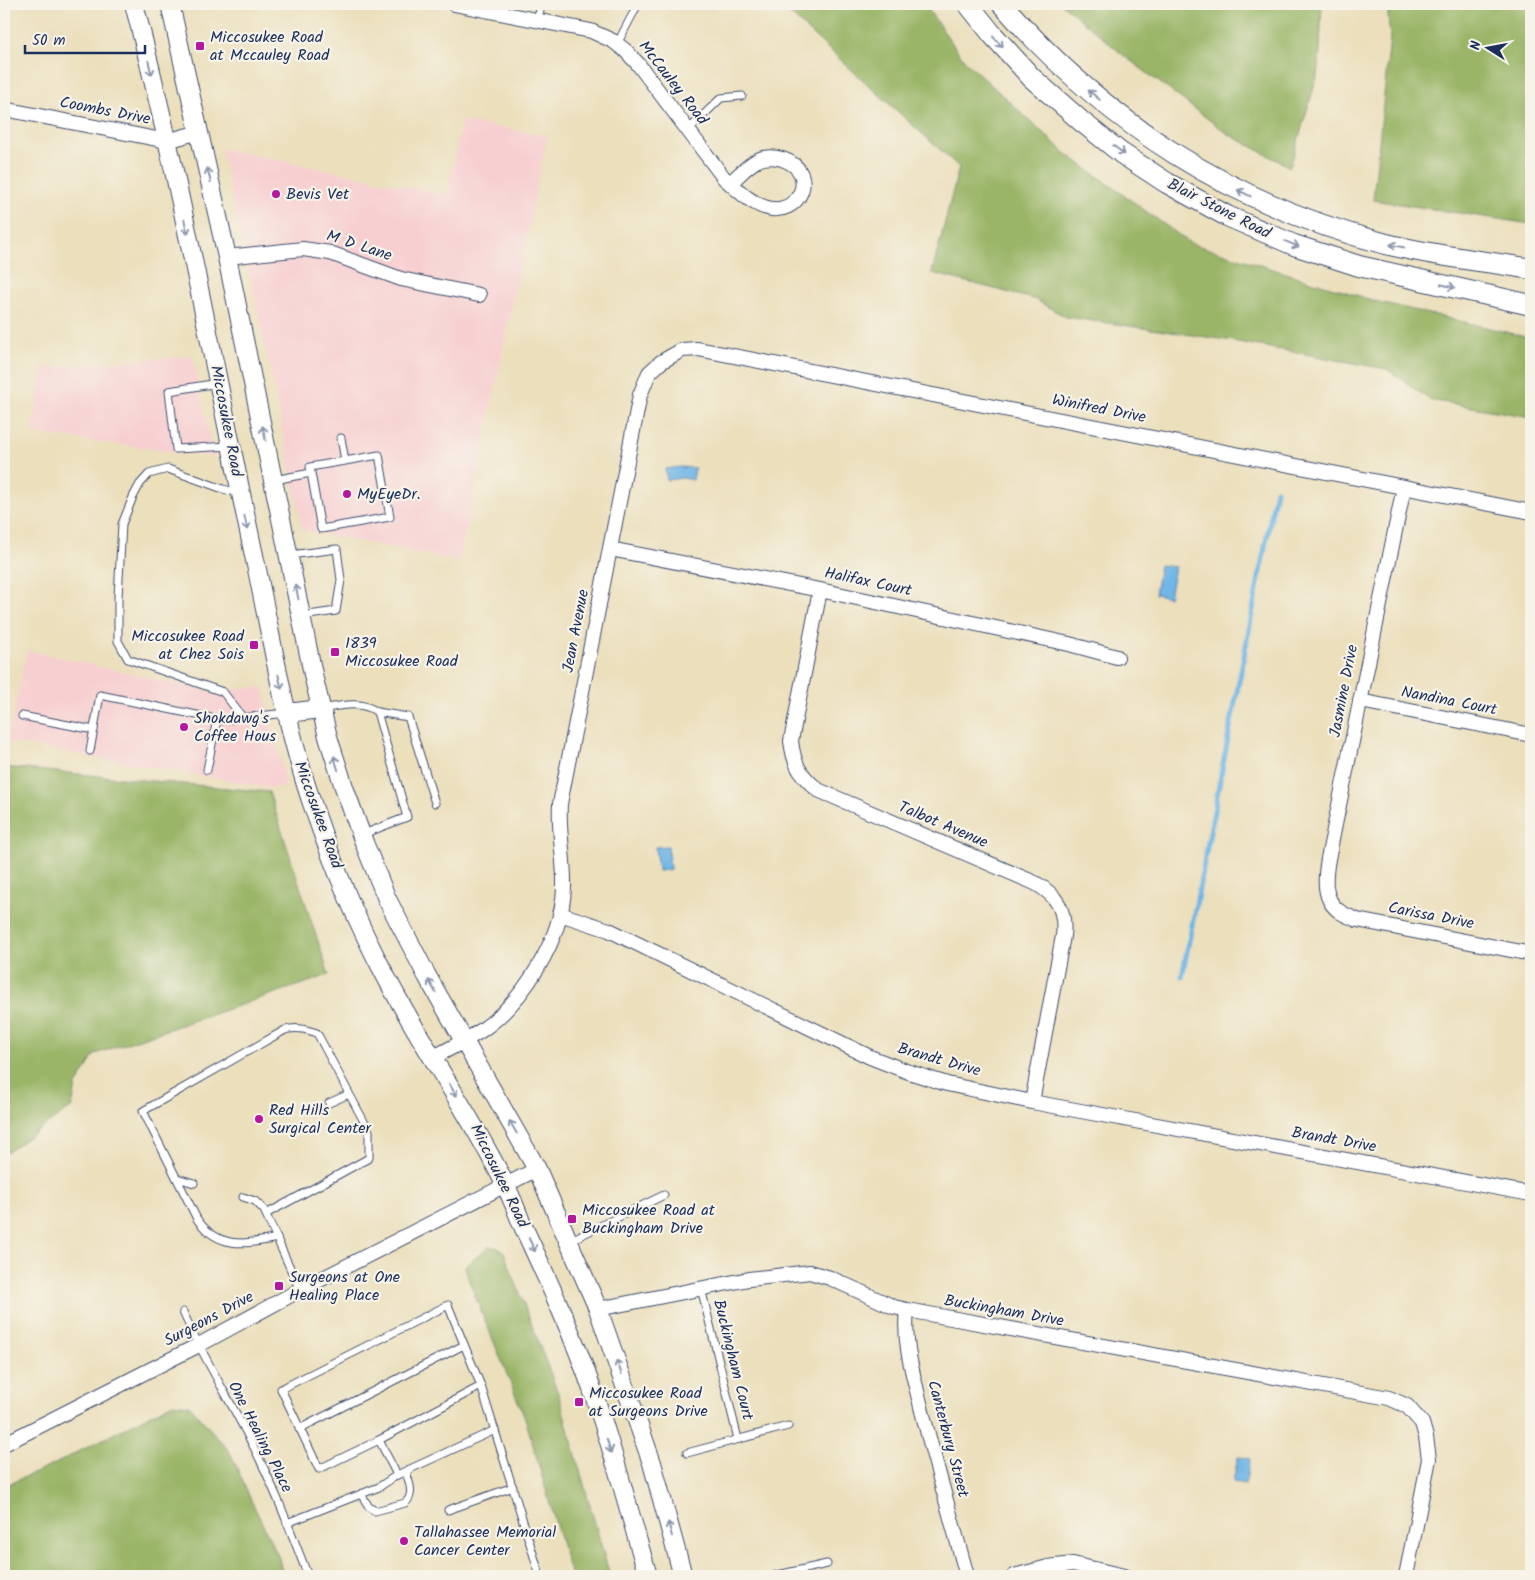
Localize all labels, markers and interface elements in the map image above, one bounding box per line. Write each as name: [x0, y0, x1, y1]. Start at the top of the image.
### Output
scale bar: [25, 22, 145, 54]
north arrow: [1462, 22, 1512, 72]
place label: Miccosukee Road at Mccauley Road: [210, 25, 330, 68]
text: 50 m: [32, 29, 66, 53]
street label: McCauley Road: [632, 35, 715, 132]
one-way arrow: [992, 35, 1004, 48]
text: N: [1465, 39, 1488, 52]
marker: Miccosukee Road at Mccauley Road: [194, 40, 206, 52]
one-way arrow: [146, 60, 155, 76]
one-way arrow: [1087, 89, 1100, 100]
street label: Coombs Drive: [58, 90, 152, 132]
one-way arrow: [1112, 145, 1125, 156]
one-way arrow: [204, 168, 213, 184]
street label: Blair Stone Road: [1163, 172, 1276, 246]
place label: Bevis Vet: [286, 182, 350, 207]
marker: Bevis Vet: [270, 188, 282, 200]
one-way arrow: [1237, 188, 1252, 197]
one-way arrow: [182, 218, 191, 234]
street label: M D Lane: [323, 224, 395, 268]
one-way arrow: [1284, 240, 1299, 249]
one-way arrow: [1389, 241, 1405, 250]
one-way arrow: [1440, 282, 1456, 291]
street label: Miccosukee Road: [203, 363, 249, 480]
street label: Winifred Drive: [1050, 388, 1148, 430]
one-way arrow: [259, 426, 269, 442]
place label: MyEyeDr.: [357, 482, 421, 507]
marker: MyEyeDr.: [341, 488, 353, 500]
one-way arrow: [242, 514, 251, 530]
street label: Halifax Court: [822, 561, 915, 604]
one-way arrow: [292, 585, 301, 601]
street label: Jean Avenue: [556, 587, 596, 675]
place label: Miccosukee Road at Chez Sois: [131, 624, 245, 667]
place label: 1839 Miccosukee Road: [345, 631, 459, 674]
marker: Miccosukee Road at Chez Sois: [248, 639, 260, 651]
street label: Jasmine Drive: [1323, 643, 1365, 739]
marker: 1839 Miccosukee Road: [329, 646, 341, 658]
one-way arrow: [276, 673, 285, 689]
street label: Nandina Court: [1399, 679, 1500, 723]
place label: Shokdawg's Coffee Hous: [194, 706, 276, 749]
marker: Shokdawg's Coffee Hous: [178, 721, 190, 733]
one-way arrow: [331, 755, 341, 771]
street label: Miccosukee Road: [287, 758, 349, 873]
street label: Talbot Avenue: [894, 795, 992, 855]
street label: Carissa Drive: [1386, 895, 1476, 937]
one-way arrow: [427, 979, 437, 993]
street label: Brandt Drive: [894, 1036, 984, 1084]
one-way arrow: [448, 1083, 458, 1097]
place label: Red Hills Surgical Center: [269, 1098, 373, 1141]
marker: Red Hills Surgical Center: [253, 1113, 265, 1125]
street label: Miccosukee Road: [463, 1120, 535, 1233]
one-way arrow: [507, 1120, 517, 1135]
street label: Brandt Drive: [1290, 1120, 1378, 1160]
place label: Miccosukee Road at Buckingham Drive: [582, 1198, 716, 1241]
marker: Miccosukee Road at Buckingham Drive: [566, 1213, 578, 1225]
one-way arrow: [528, 1237, 538, 1252]
place label: Surgeons at One Healing Place: [289, 1265, 400, 1308]
marker: Surgeons at One Healing Place: [273, 1280, 285, 1292]
street label: Surgeons Drive: [160, 1285, 258, 1353]
street label: Buckingham Drive: [942, 1288, 1066, 1334]
street label: Buckingham Court: [706, 1297, 760, 1424]
one-way arrow: [614, 1360, 623, 1375]
street label: One Healing Place: [221, 1377, 299, 1497]
street label: Canterbury Street: [920, 1378, 976, 1501]
place label: Miccosukee Road at Surgeons Drive: [589, 1381, 708, 1424]
marker: Miccosukee Road at Surgeons Drive: [573, 1396, 585, 1408]
one-way arrow: [605, 1437, 615, 1453]
place label: Tallahassee Memorial Cancer Center: [414, 1520, 556, 1563]
one-way arrow: [665, 1522, 675, 1538]
marker: Tallahassee Memorial Cancer Center: [398, 1535, 410, 1547]

